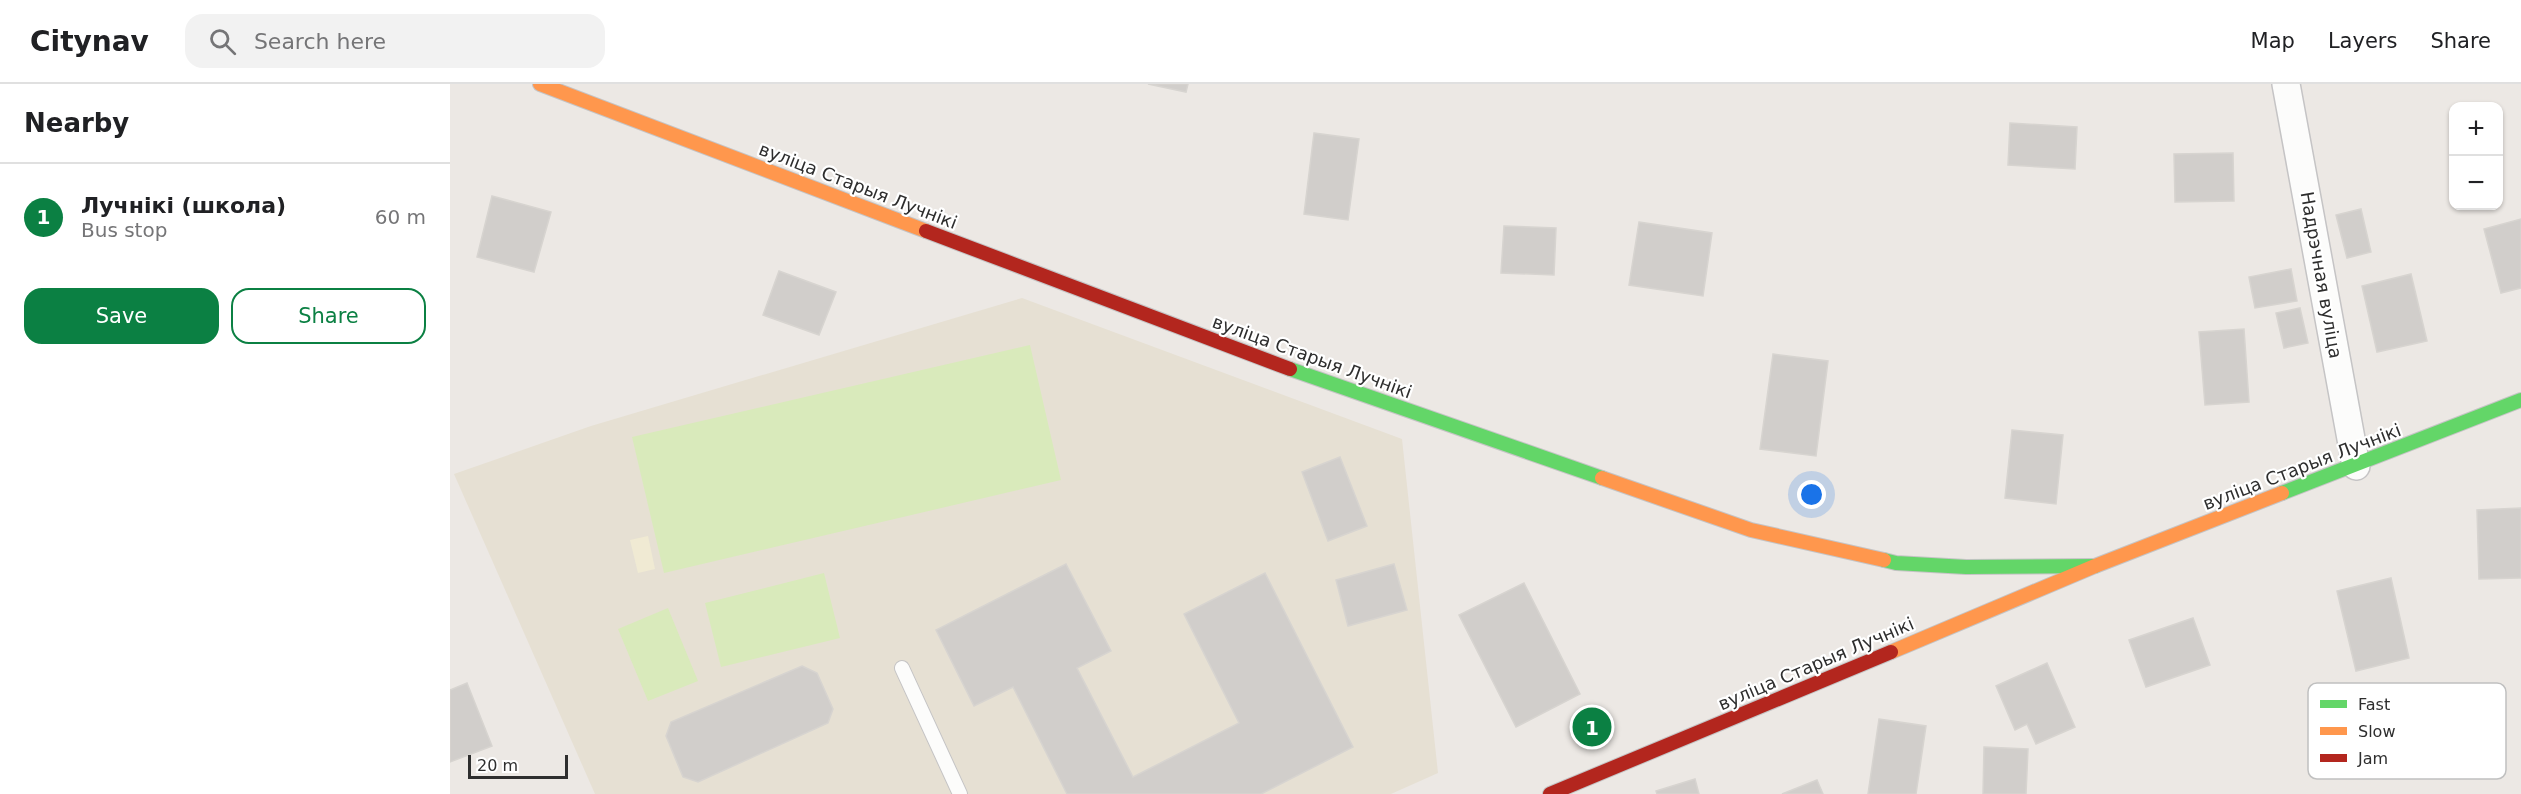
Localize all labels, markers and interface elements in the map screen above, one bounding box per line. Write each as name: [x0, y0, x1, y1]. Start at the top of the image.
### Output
search box: [185, 14, 605, 68]
text: Citynav: [30, 25, 149, 58]
icon: search: [206, 25, 239, 58]
text: Search here: [254, 29, 386, 54]
text: Map: [2251, 29, 2295, 53]
text: Layers: [2328, 29, 2397, 53]
text: Share: [2430, 29, 2491, 53]
map controls: [2449, 102, 2503, 210]
button: +: [2449, 102, 2503, 156]
text: Nearby: [24, 108, 129, 138]
street label: вуліца Старыя Лучнікі: [756, 138, 960, 233]
button: −: [2449, 156, 2503, 210]
street label: Надрэчная вуліца: [2296, 190, 2347, 360]
text: Лучнікі (школа): [81, 193, 286, 218]
text: 1: [37, 205, 50, 229]
text: 60 m: [375, 205, 426, 229]
text: Bus stop: [81, 218, 167, 242]
button: Save: [24, 288, 219, 344]
button: Share: [231, 288, 426, 344]
street label: вуліца Старыя Лучнікі: [1210, 311, 1415, 402]
street label: вуліца Старыя Лучнікі: [2200, 419, 2404, 514]
your location: [1797, 480, 1826, 509]
street label: вуліца Старыя Лучнікі: [1715, 613, 1917, 714]
legend: [2308, 683, 2506, 779]
text: Fast: [2358, 695, 2390, 714]
pin: 1: [1572, 704, 1612, 750]
text: Slow: [2358, 722, 2395, 741]
text: Jam: [2357, 749, 2388, 768]
scale bar: [468, 752, 568, 780]
text: 20 m: [477, 756, 518, 775]

